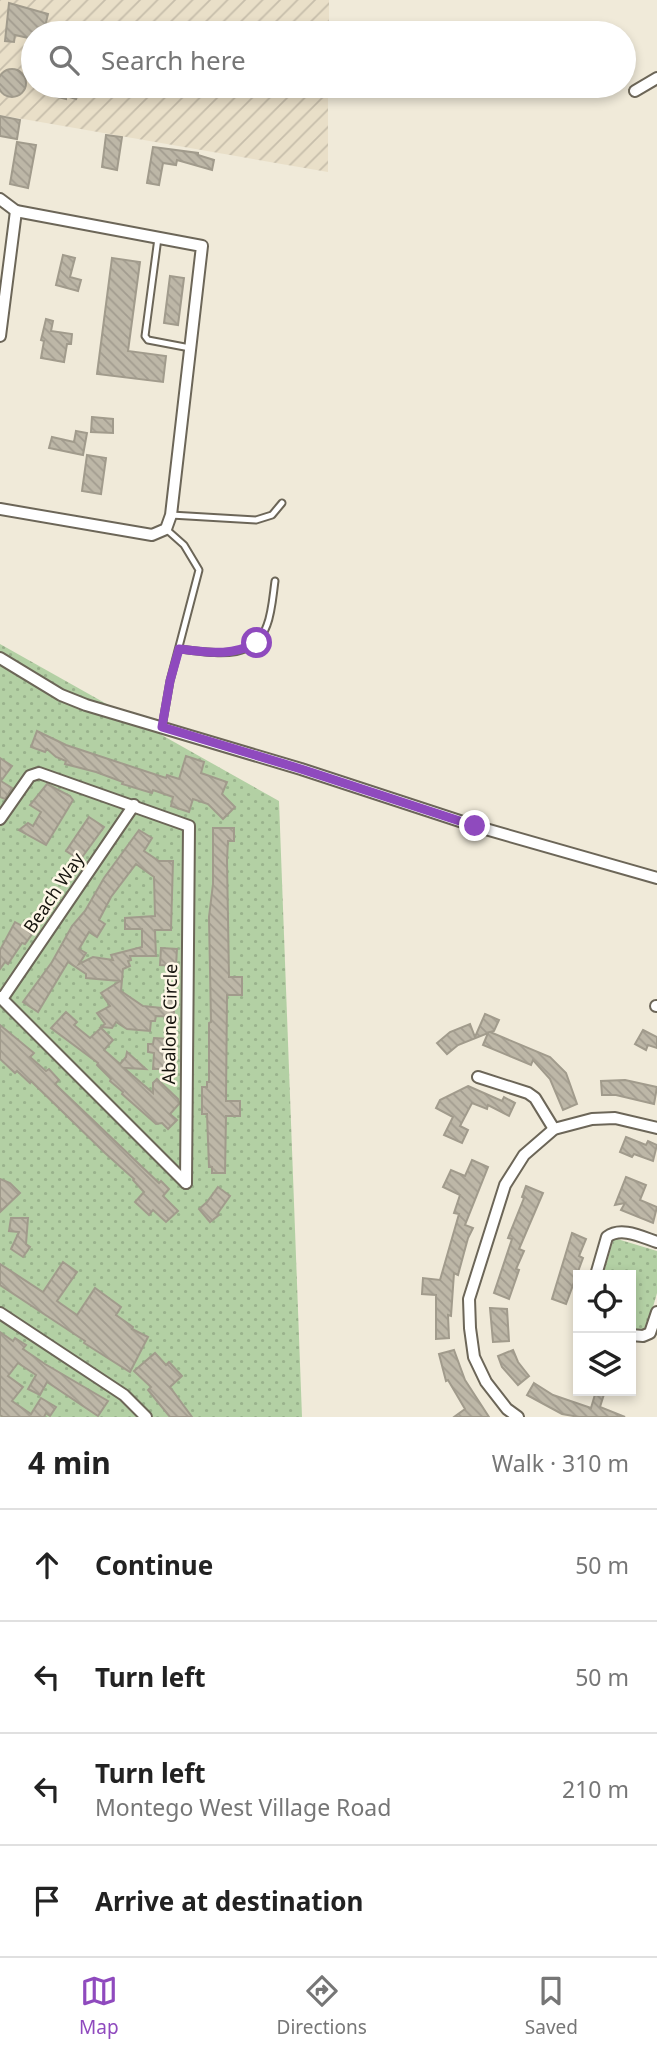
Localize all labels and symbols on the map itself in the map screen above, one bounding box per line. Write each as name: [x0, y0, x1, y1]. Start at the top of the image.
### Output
route start: [241, 627, 272, 658]
route end: [459, 810, 490, 841]
street label: Beach Way: [17, 847, 89, 937]
street label: Abalone Circle: [156, 963, 182, 1085]

